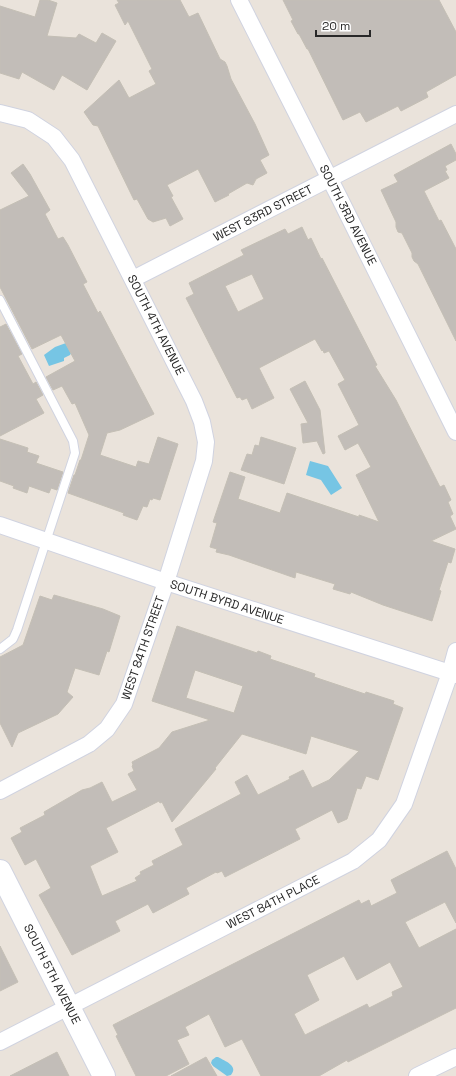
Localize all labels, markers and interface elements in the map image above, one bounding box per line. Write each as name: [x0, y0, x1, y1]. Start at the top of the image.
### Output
scale bar: [316, 12, 370, 38]
text: 20 m: [322, 18, 350, 34]
street label: SOUTH 3RD AVENUE: [316, 162, 380, 268]
street label: WEST 83RD STREET: [211, 181, 315, 245]
street label: SOUTH 4TH AVENUE: [124, 272, 188, 378]
street label: SOUTH BYRD AVENUE: [168, 576, 286, 628]
street label: WEST 84TH STREET: [118, 594, 168, 702]
street label: WEST 84TH PLACE: [224, 871, 323, 932]
street label: SOUTH 5TH AVENUE: [20, 921, 84, 1027]

